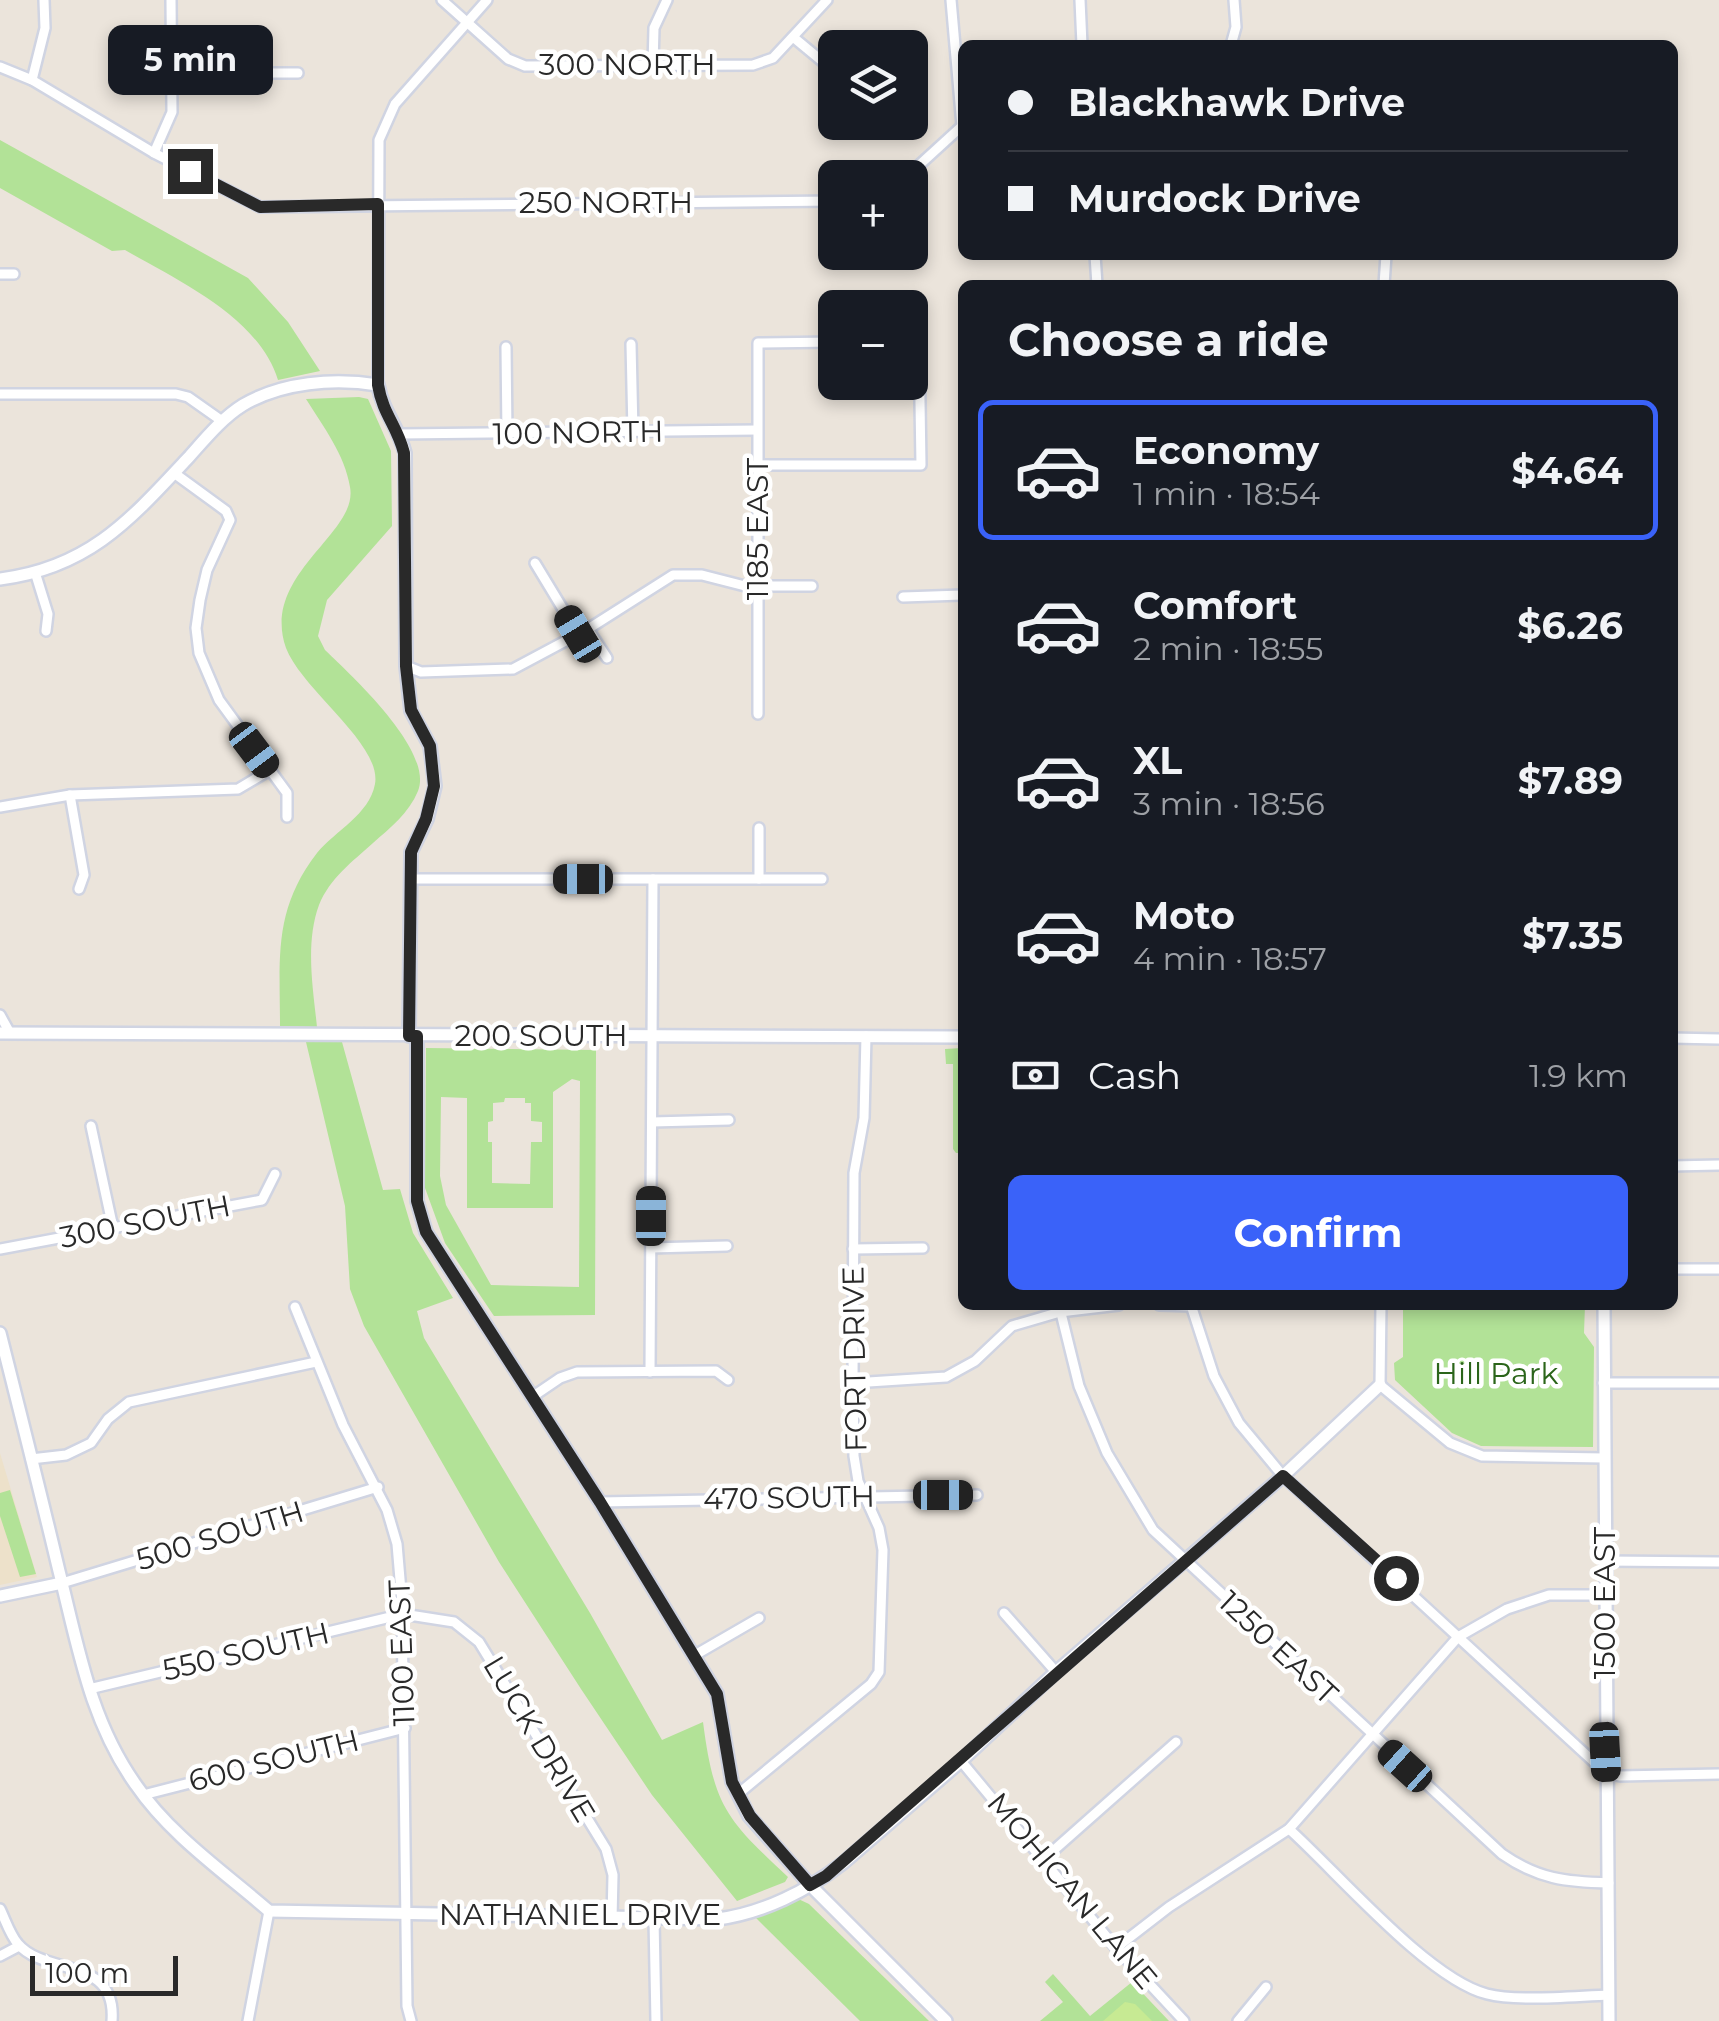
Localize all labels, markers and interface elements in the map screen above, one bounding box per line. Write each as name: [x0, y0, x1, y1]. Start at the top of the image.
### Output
callout: 5 min: [108, 26, 272, 96]
map controls: [818, 30, 928, 400]
button: layers: [818, 30, 928, 140]
text: 5 min: [144, 40, 237, 79]
street label: 300 NORTH: [538, 46, 716, 83]
text: Blackhawk Drive: [1068, 79, 1405, 126]
route end: [168, 149, 213, 194]
button: +: [818, 160, 928, 270]
text: Murdock Drive: [1068, 175, 1361, 222]
street label: 250 NORTH: [519, 184, 693, 221]
button: −: [818, 290, 928, 400]
text: Choose a ride: [1008, 312, 1329, 367]
street label: 100 NORTH: [492, 413, 664, 452]
icon: car: [1013, 425, 1103, 515]
text: Economy: [1133, 427, 1319, 474]
text: $4.64: [1512, 447, 1623, 494]
street label: 1185 EAST: [739, 457, 776, 600]
text: 1 min · 18:54: [1133, 474, 1320, 513]
icon: car: [1013, 580, 1103, 670]
text: Comfort: [1133, 582, 1297, 629]
car: [550, 601, 606, 667]
text: $6.26: [1517, 602, 1623, 649]
text: 2 min · 18:55: [1133, 629, 1323, 668]
car: [224, 717, 284, 783]
icon: car: [1013, 735, 1103, 825]
text: XL: [1133, 737, 1182, 784]
text: $7.89: [1518, 757, 1623, 804]
text: 3 min · 18:56: [1133, 784, 1325, 823]
car: [553, 864, 613, 894]
icon: car: [1013, 890, 1103, 980]
text: Moto: [1133, 892, 1235, 939]
text: $7.35: [1522, 912, 1623, 959]
text: 4 min · 18:57: [1133, 939, 1327, 978]
street label: 200 SOUTH: [454, 1017, 628, 1054]
icon: cash: [1008, 1048, 1063, 1103]
text: Cash: [1088, 1052, 1181, 1099]
text: 1.9 km: [1529, 1056, 1628, 1095]
button: Confirm: [1008, 1175, 1628, 1290]
car: [636, 1186, 666, 1246]
street label: 300 SOUTH: [56, 1187, 233, 1256]
street label: FORT DRIVE: [834, 1266, 875, 1452]
park label: Hill Park: [1434, 1355, 1559, 1392]
street label: 470 SOUTH: [703, 1478, 875, 1517]
car: [913, 1480, 973, 1510]
street label: 500 SOUTH: [132, 1493, 308, 1579]
street label: 1500 EAST: [1586, 1526, 1623, 1679]
route start: [1374, 1556, 1419, 1601]
street label: 1100 EAST: [380, 1579, 423, 1727]
street label: 1250 EAST: [1211, 1583, 1346, 1713]
street label: 550 SOUTH: [159, 1614, 333, 1689]
street label: LUCK DRIVE: [475, 1649, 603, 1828]
street label: 600 SOUTH: [185, 1721, 363, 1800]
car: [1588, 1721, 1622, 1783]
car: [1373, 1735, 1437, 1797]
street label: MOHICAN LANE: [979, 1785, 1165, 1997]
street label: NATHANIEL DRIVE: [439, 1896, 721, 1933]
scale bar: [30, 1951, 178, 1996]
text: 100 m: [45, 1956, 129, 1990]

